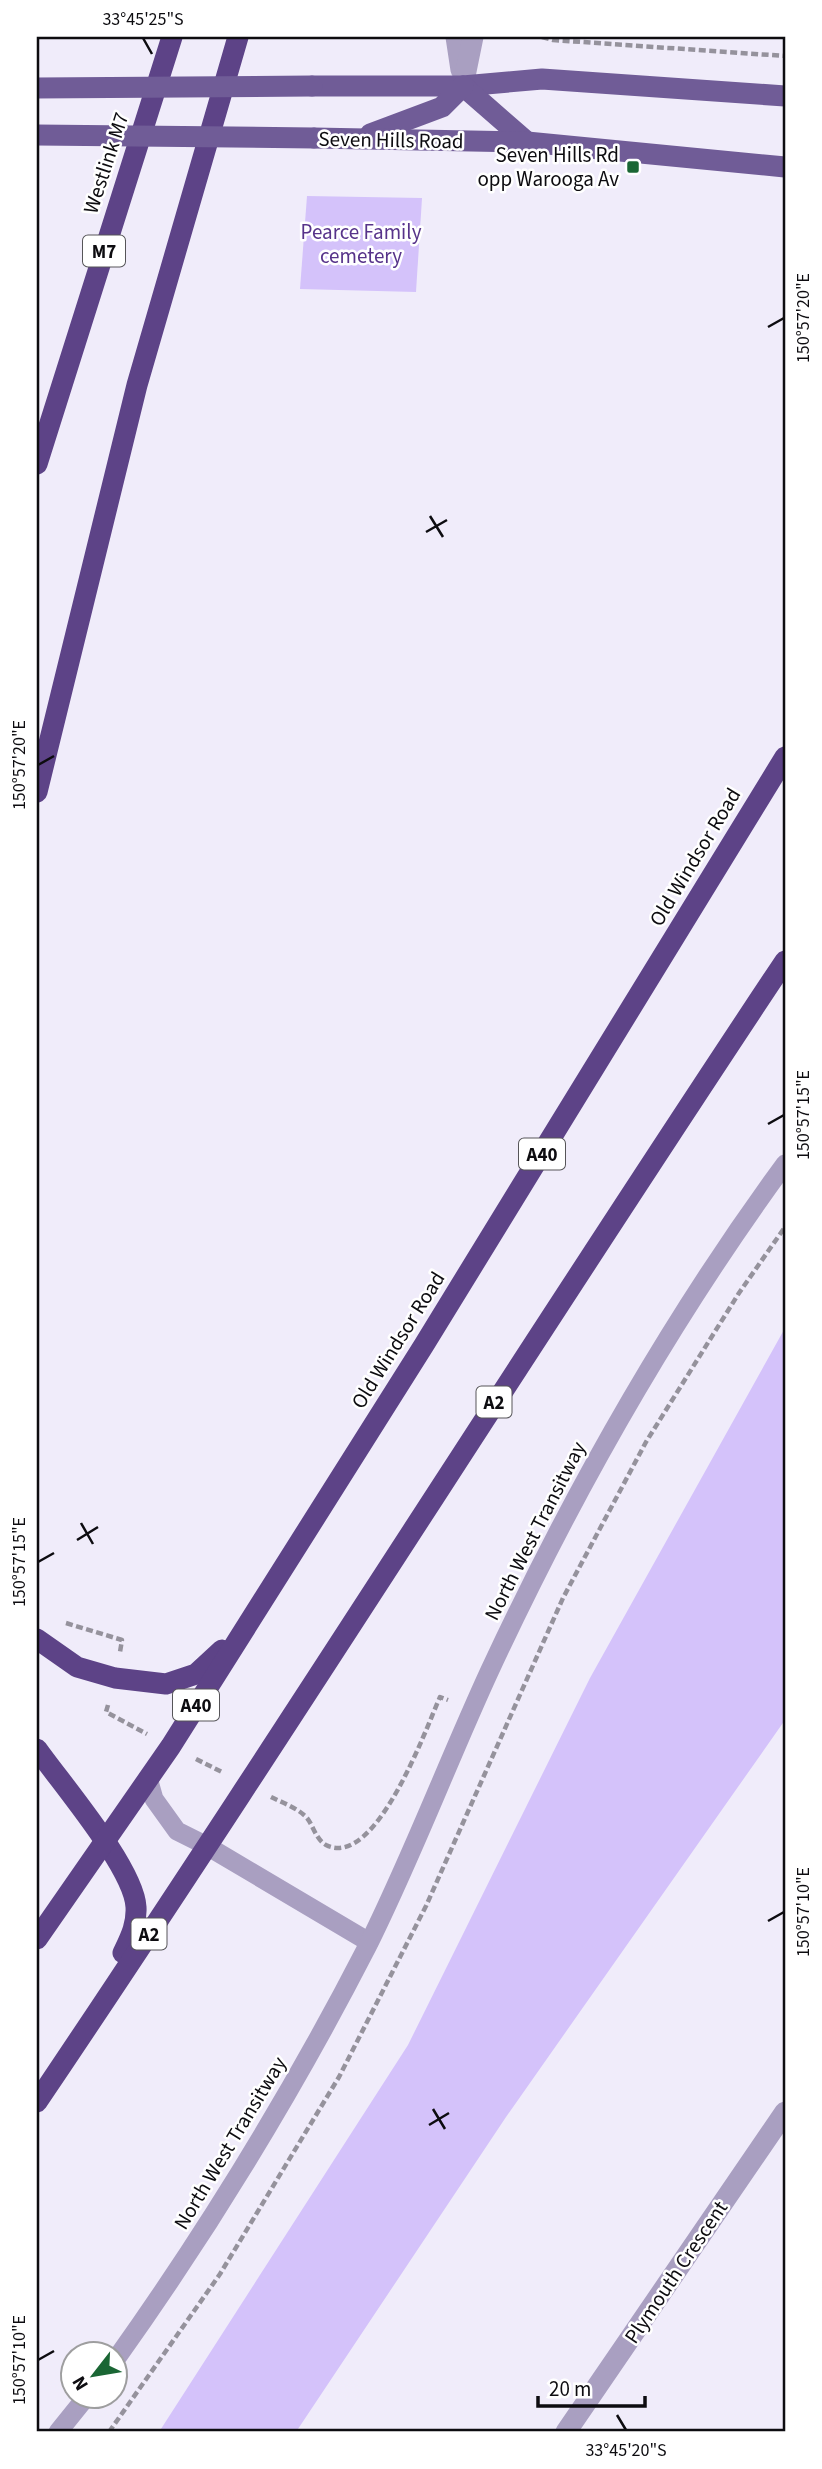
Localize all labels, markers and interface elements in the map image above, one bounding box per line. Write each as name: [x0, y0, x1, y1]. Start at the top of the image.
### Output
text: 33°45'25"S: [102, 7, 184, 32]
street label: Westlink M7: [76, 109, 136, 217]
street label: Seven Hills Road: [318, 124, 464, 156]
place label: Seven Hills Rd opp Warooga Av: [477, 140, 619, 194]
marker: Seven Hills Rd opp Warooga Av: [625, 159, 641, 175]
park label: Pearce Family cemetery: [301, 217, 422, 271]
road number: M7: [83, 235, 125, 266]
text: 150°57'20"E: [791, 273, 816, 363]
text: 150°57'20"E: [7, 720, 32, 810]
street label: Old Windsor Road: [642, 782, 748, 932]
text: 150°57'15"E: [791, 1070, 816, 1160]
road number: A40: [519, 1138, 565, 1170]
street label: Old Windsor Road: [344, 1266, 452, 1414]
road number: A2: [476, 1386, 512, 1418]
street label: North West Transitway: [477, 1436, 593, 1626]
text: 150°57'15"E: [7, 1517, 32, 1607]
road number: A40: [173, 1690, 219, 1721]
text: 150°57'10"E: [791, 1867, 816, 1957]
road number: A2: [132, 1918, 166, 1950]
street label: North West Transitway: [166, 2051, 294, 2235]
street label: Plymouth Crescent: [617, 2195, 735, 2349]
text: 150°57'10"E: [7, 2315, 32, 2405]
north arrow: [60, 2340, 130, 2410]
scale bar: [538, 2364, 645, 2408]
text: N: [66, 2371, 96, 2395]
text: 20 m: [549, 2374, 591, 2404]
text: 33°45'20"S: [585, 2438, 667, 2463]

